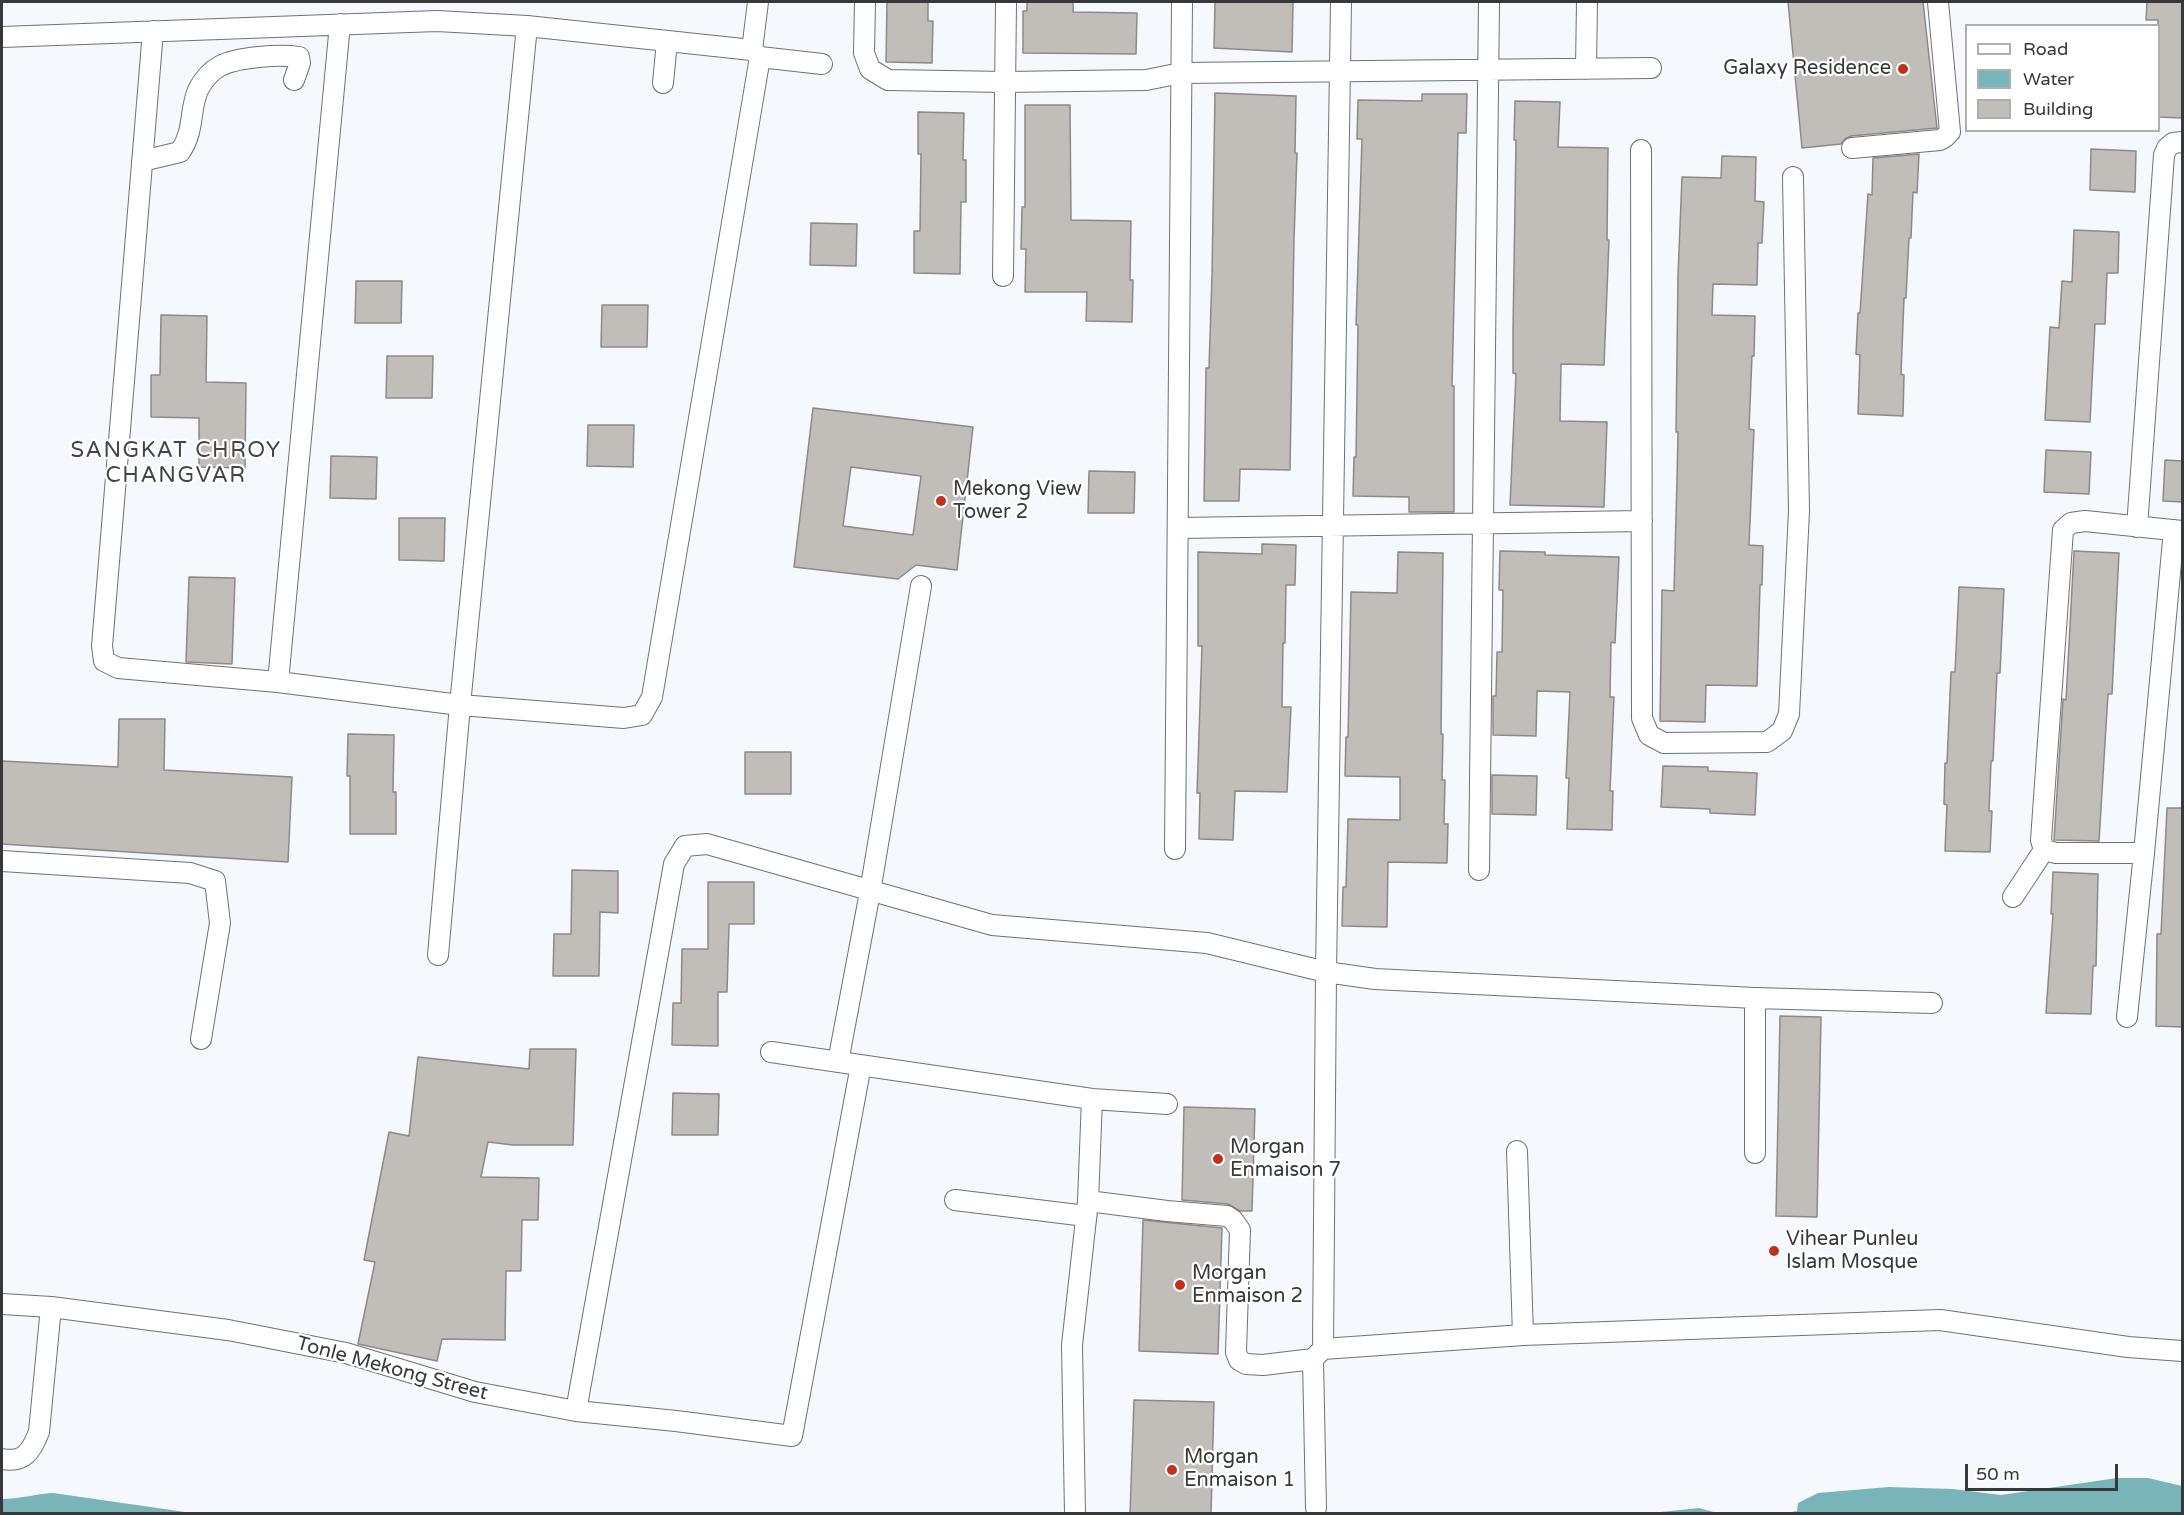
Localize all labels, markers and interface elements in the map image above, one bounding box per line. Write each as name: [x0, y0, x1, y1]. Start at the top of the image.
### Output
legend: [1965, 24, 2160, 132]
text: Road: [2023, 38, 2068, 60]
place label: Galaxy Residence: [1723, 57, 1891, 81]
marker: Galaxy Residence: [1896, 62, 1910, 76]
text: Water: [2023, 68, 2074, 90]
text: Building: [2023, 98, 2093, 120]
district label: SANGKAT CHROY CHANGVAR: [70, 438, 282, 490]
place label: Mekong View Tower 2: [953, 478, 1082, 525]
marker: Mekong View Tower 2: [934, 494, 948, 508]
place label: Morgan Enmaison 7: [1230, 1136, 1341, 1183]
marker: Morgan Enmaison 7: [1211, 1152, 1225, 1166]
place label: Vihear Punleu Islam Mosque: [1786, 1228, 1918, 1275]
marker: Vihear Punleu Islam Mosque: [1767, 1244, 1781, 1258]
place label: Morgan Enmaison 2: [1192, 1262, 1303, 1309]
marker: Morgan Enmaison 2: [1173, 1278, 1187, 1292]
street label: Tonle Mekong Street: [294, 1332, 490, 1406]
place label: Morgan Enmaison 1: [1184, 1446, 1295, 1493]
scale bar: [1968, 1452, 2121, 1490]
marker: Morgan Enmaison 1: [1165, 1463, 1179, 1477]
text: 50 m: [1976, 1463, 2020, 1485]

